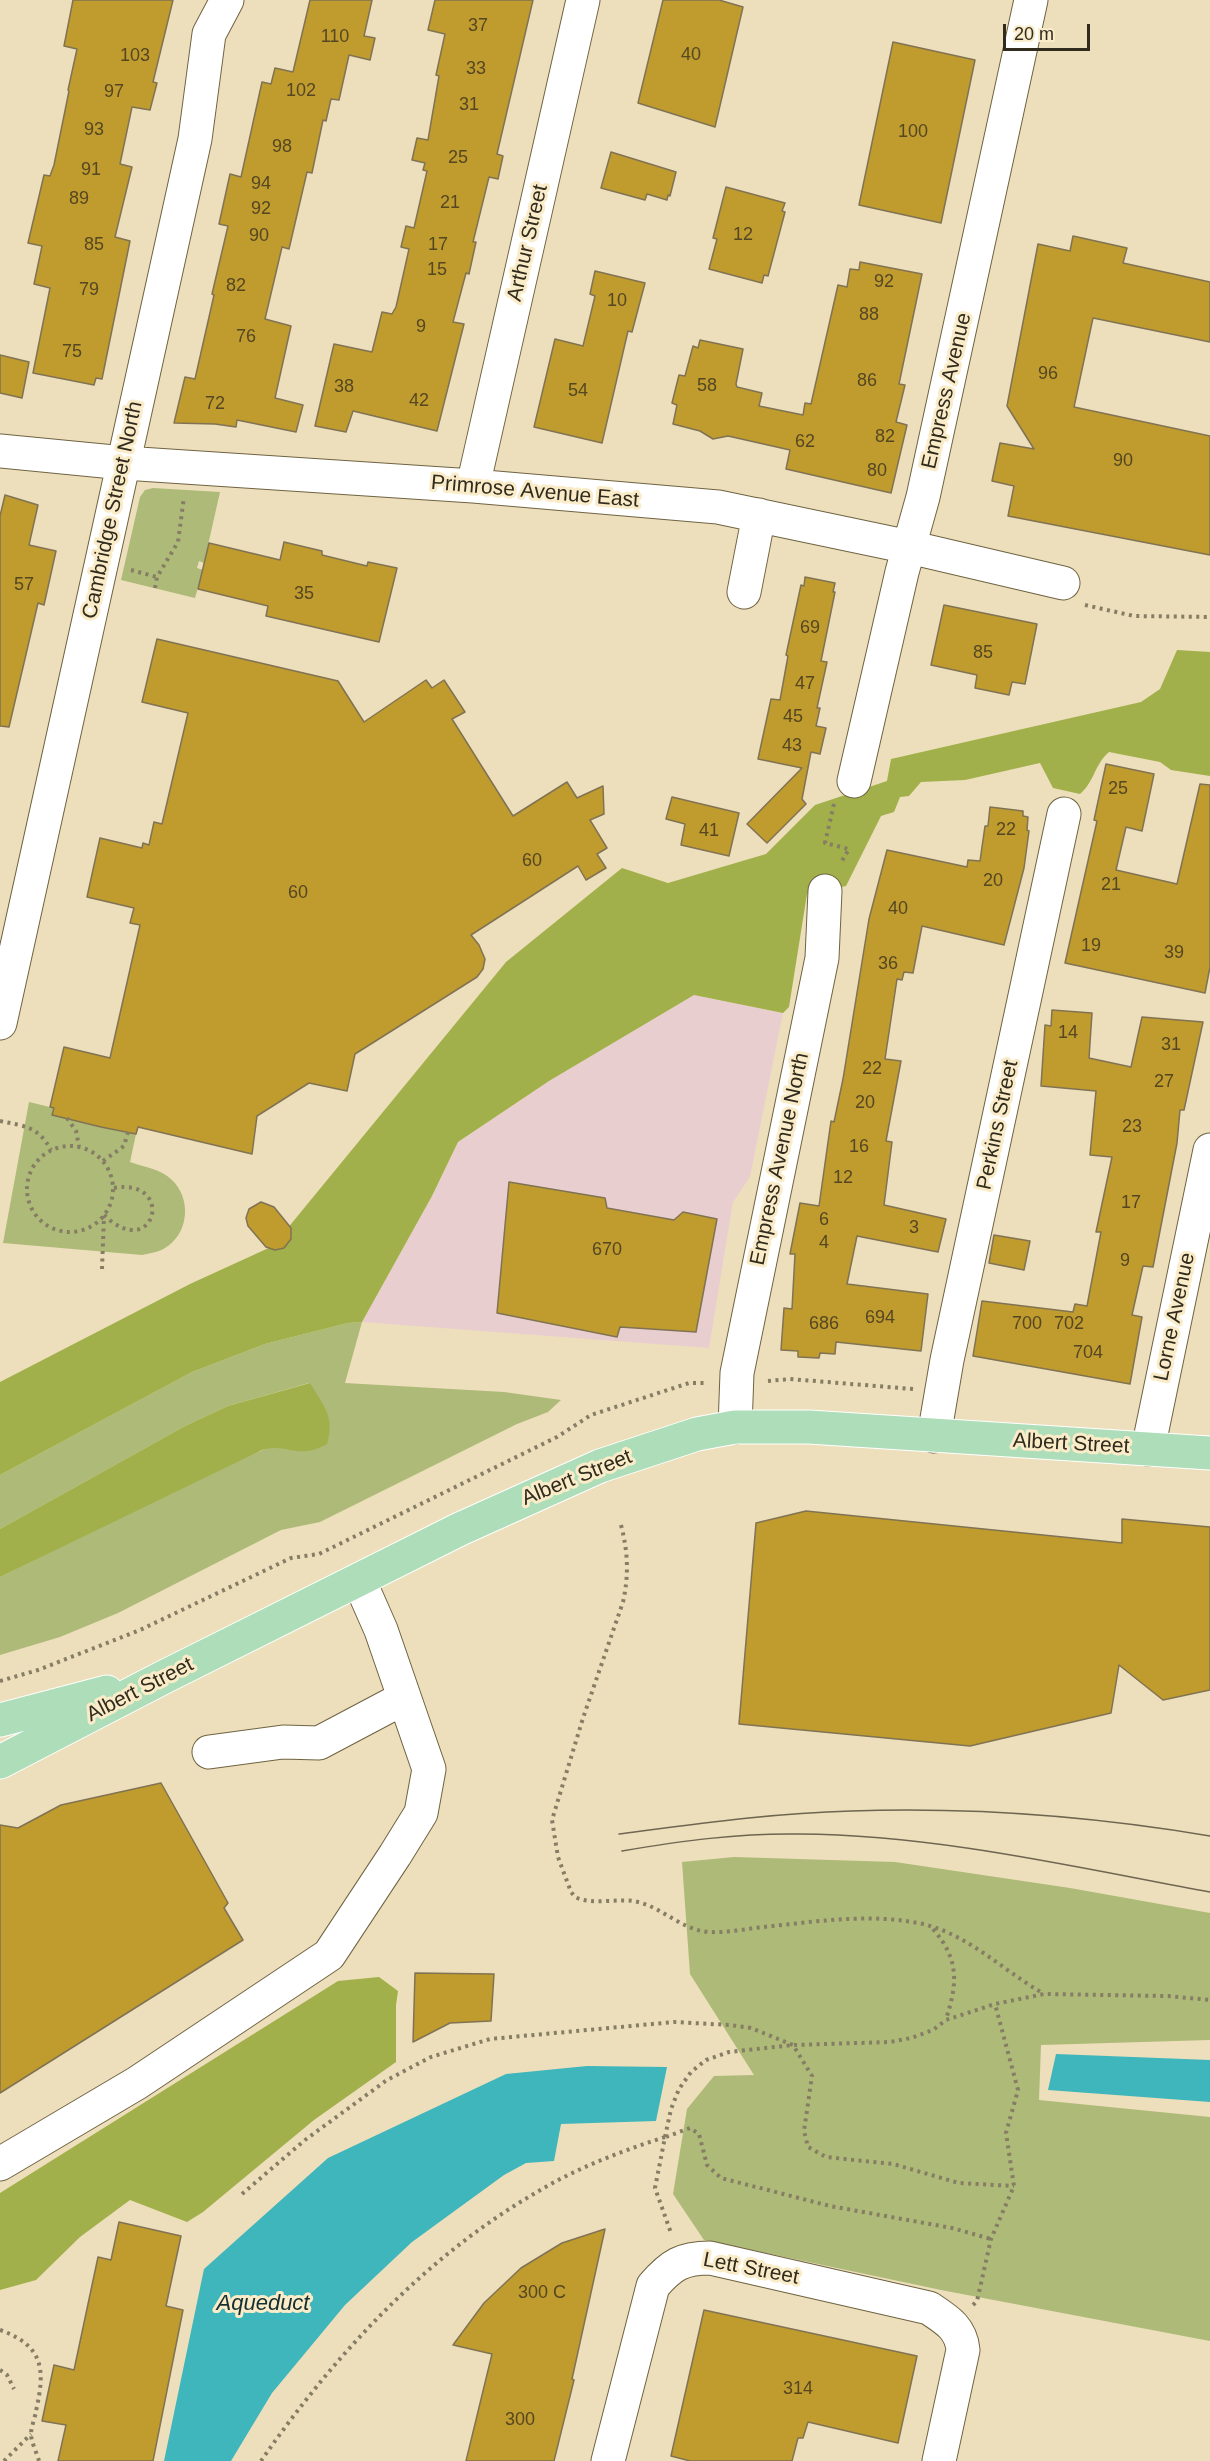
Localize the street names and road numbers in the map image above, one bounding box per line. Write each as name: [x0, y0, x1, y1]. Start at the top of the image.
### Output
street label: Arthur Street: [502, 182, 554, 304]
street label: Empress Avenue: [917, 310, 977, 472]
street label: Cambridge Street North: [78, 399, 148, 621]
street label: Primrose Avenue East: [430, 470, 640, 514]
street label: Empress Avenue North: [745, 1050, 815, 1268]
street label: Perkins Street: [972, 1058, 1024, 1192]
street label: Lorne Avenue: [1149, 1251, 1201, 1383]
street label: Albert Street: [1012, 1428, 1130, 1460]
street label: Albert Street: [518, 1444, 636, 1512]
street label: Albert Street: [82, 1652, 198, 1728]
street label: Lett Street: [701, 2247, 801, 2291]

